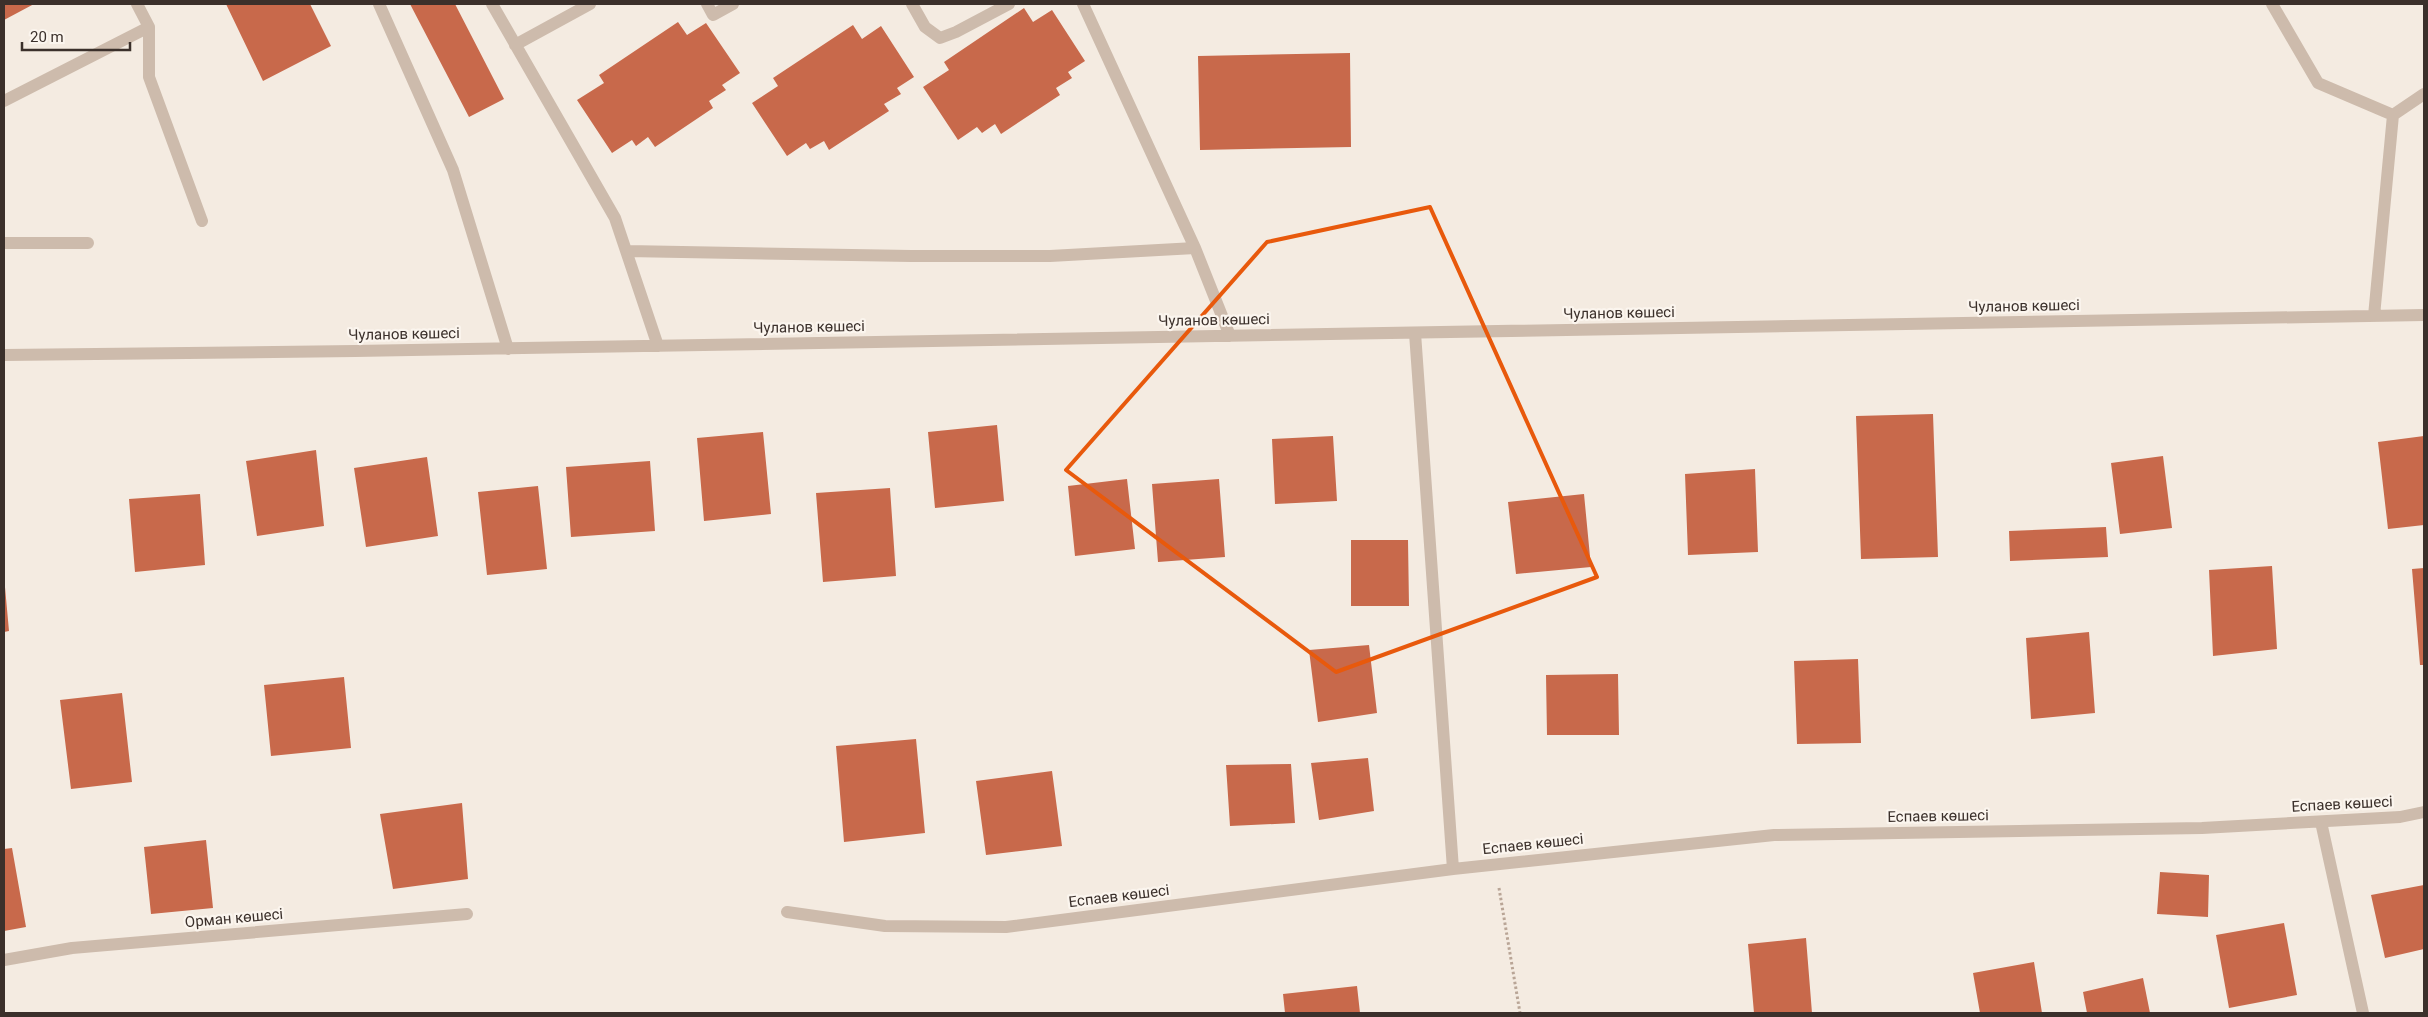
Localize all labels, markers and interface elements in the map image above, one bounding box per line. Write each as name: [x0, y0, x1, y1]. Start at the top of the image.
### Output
scale bar: [22, 20, 130, 52]
text: 20 m: [30, 28, 64, 46]
street label: Чуланов көшесі: [1968, 296, 2080, 316]
street label: Чуланов көшесі: [1563, 303, 1675, 323]
street label: Чуланов көшесі: [1158, 310, 1270, 330]
street label: Чуланов көшесі: [753, 317, 865, 337]
street label: Чуланов көшесі: [348, 324, 460, 344]
street label: Еспаев көшесі: [2291, 792, 2393, 816]
street label: Еспаев көшесі: [1887, 806, 1989, 826]
street label: Еспаев көшесі: [1482, 830, 1584, 858]
street label: Еспаев көшесі: [1068, 881, 1170, 911]
street label: Орман көшесі: [184, 905, 284, 931]

